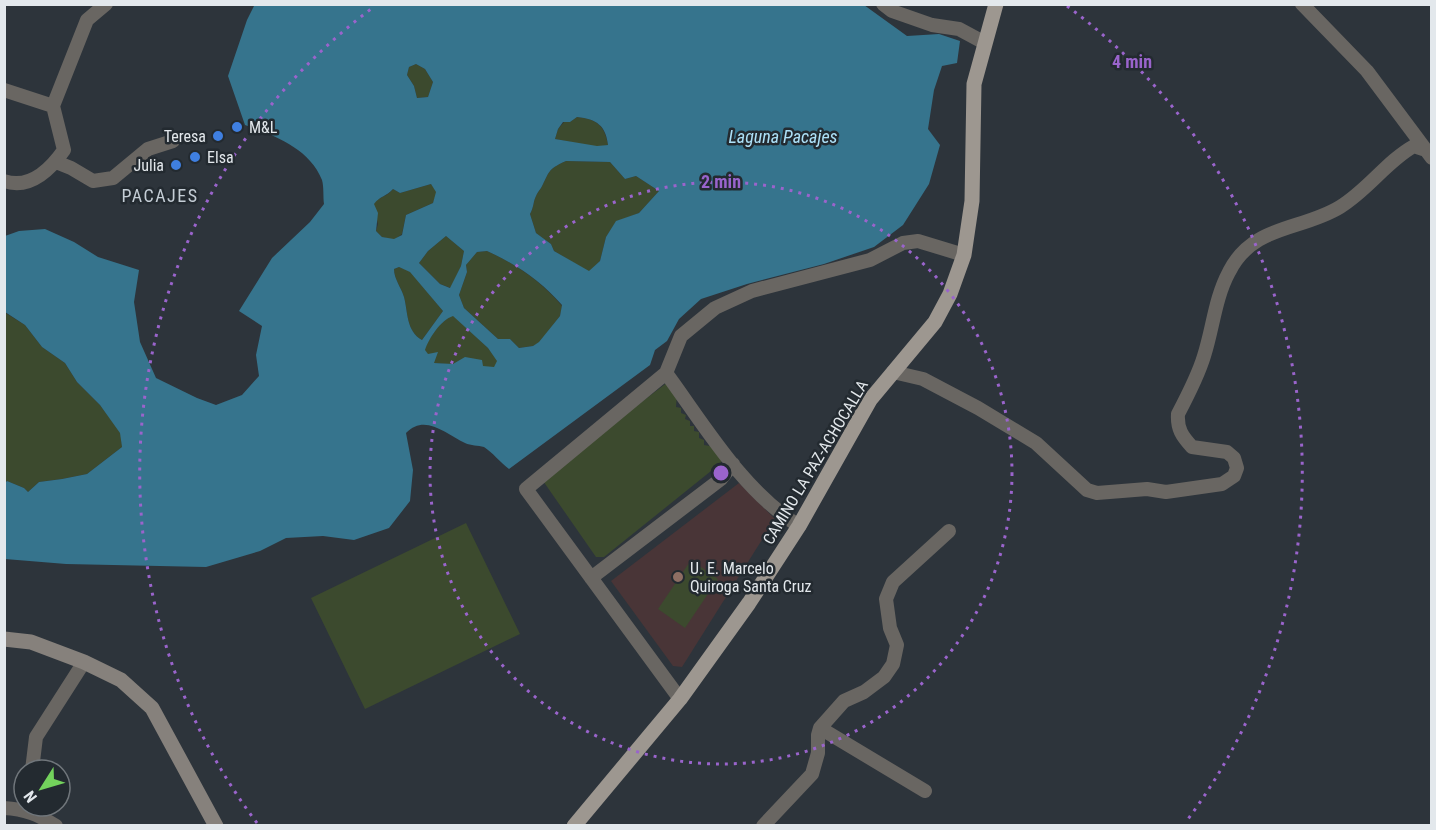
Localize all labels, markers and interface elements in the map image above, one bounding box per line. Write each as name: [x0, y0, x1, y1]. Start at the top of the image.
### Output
text: 4 min: [1112, 51, 1152, 72]
place label: M&L: [249, 118, 278, 137]
marker: M&L: [230, 120, 244, 134]
water label: Laguna Pacajes: [728, 126, 838, 147]
place label: Teresa: [164, 127, 206, 146]
marker: Teresa: [211, 129, 225, 143]
place label: Elsa: [207, 148, 234, 167]
marker: Elsa: [188, 150, 202, 164]
place label: Julia: [134, 156, 164, 175]
marker: Julia: [169, 158, 183, 172]
text: 2 min: [701, 171, 741, 192]
district label: PACAJES: [121, 185, 199, 206]
street label: CAMINO LA PAZ-ACHOCALLA: [759, 377, 872, 548]
centre of rings: [711, 463, 731, 483]
place label: U. E. Marcelo Quiroga Santa Cruz: [690, 559, 811, 596]
marker: U. E. Marcelo Quiroga Santa Cruz: [671, 570, 685, 584]
north arrow: [12, 758, 72, 818]
text: N: [20, 787, 41, 806]

